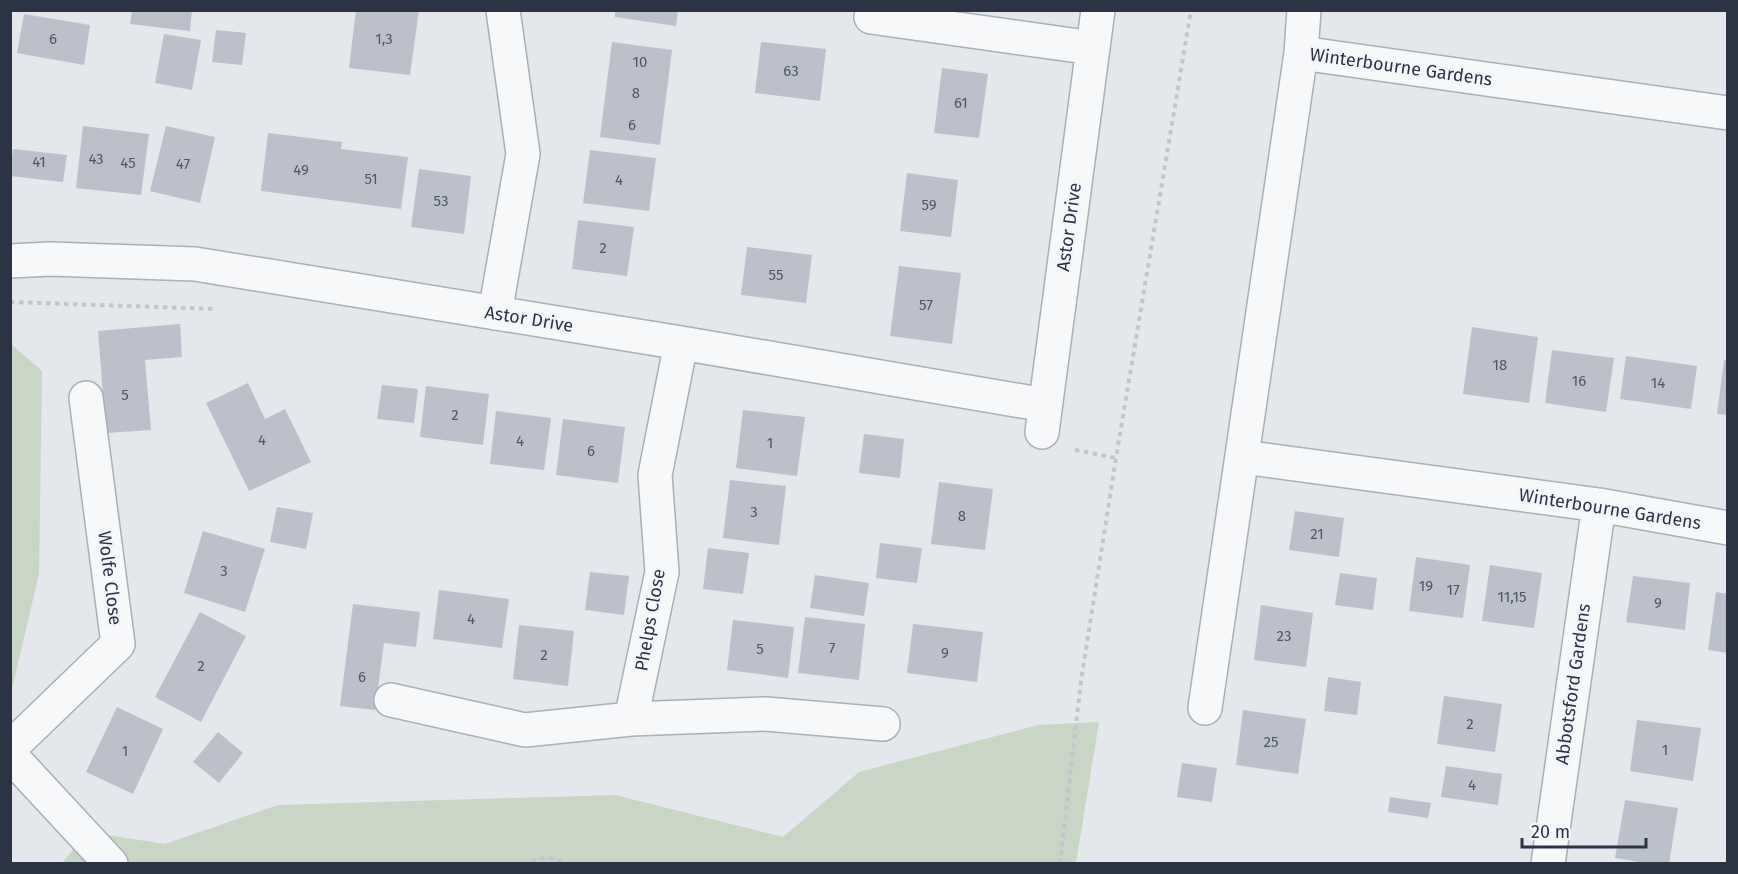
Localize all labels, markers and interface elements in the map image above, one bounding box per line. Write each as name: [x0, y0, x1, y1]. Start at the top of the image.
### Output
house number: 6: [49, 30, 57, 48]
house number: 1,3: [375, 30, 393, 48]
street label: Winterbourne Gardens: [1308, 43, 1494, 91]
house number: 10: [633, 53, 647, 71]
house number: 63: [783, 62, 799, 80]
house number: 8: [632, 84, 640, 102]
house number: 61: [954, 94, 968, 112]
house number: 6: [628, 116, 636, 134]
house number: 43: [88, 150, 104, 168]
house number: 41: [32, 153, 46, 171]
house number: 45: [120, 154, 136, 172]
house number: 47: [176, 155, 190, 173]
house number: 49: [293, 161, 309, 179]
house number: 51: [364, 170, 378, 188]
house number: 4: [615, 171, 623, 189]
street label: Astor Drive: [1052, 181, 1086, 273]
house number: 53: [434, 192, 448, 210]
house number: 59: [921, 196, 937, 214]
house number: 2: [599, 239, 607, 257]
house number: 55: [769, 266, 783, 284]
house number: 57: [919, 296, 933, 314]
street label: Astor Drive: [483, 301, 575, 337]
house number: 18: [1493, 356, 1507, 374]
house number: 16: [1572, 372, 1586, 390]
house number: 14: [1651, 374, 1665, 392]
house number: 5: [121, 386, 129, 404]
house number: 2: [451, 406, 459, 424]
house number: 4: [258, 431, 266, 449]
house number: 4: [516, 432, 524, 450]
house number: 1: [767, 434, 773, 452]
house number: 6: [587, 442, 595, 460]
street label: Winterbourne Gardens: [1517, 484, 1703, 534]
house number: 3: [750, 503, 758, 521]
house number: 8: [958, 507, 966, 525]
house number: 21: [1310, 525, 1324, 543]
street label: Wolfe Close: [93, 530, 127, 626]
house number: 3: [220, 562, 228, 580]
street label: Phelps Close: [630, 567, 670, 673]
house number: 19: [1419, 577, 1433, 595]
house number: 17: [1446, 581, 1460, 599]
house number: 11,15: [1498, 588, 1526, 606]
house number: 9: [1654, 594, 1662, 612]
street label: Abbotsford Gardens: [1551, 602, 1595, 766]
house number: 4: [467, 610, 475, 628]
house number: 23: [1277, 627, 1291, 645]
house number: 7: [829, 639, 836, 657]
house number: 5: [756, 640, 764, 658]
house number: 9: [941, 644, 949, 662]
house number: 2: [540, 646, 548, 664]
house number: 2: [197, 657, 205, 675]
house number: 6: [358, 668, 366, 686]
house number: 2: [1466, 715, 1474, 733]
house number: 25: [1264, 733, 1278, 751]
house number: 1: [1662, 741, 1668, 759]
house number: 1: [122, 742, 128, 760]
house number: 4: [1468, 776, 1476, 794]
scale bar: [1522, 811, 1646, 849]
text: 20 m: [1531, 821, 1570, 843]

